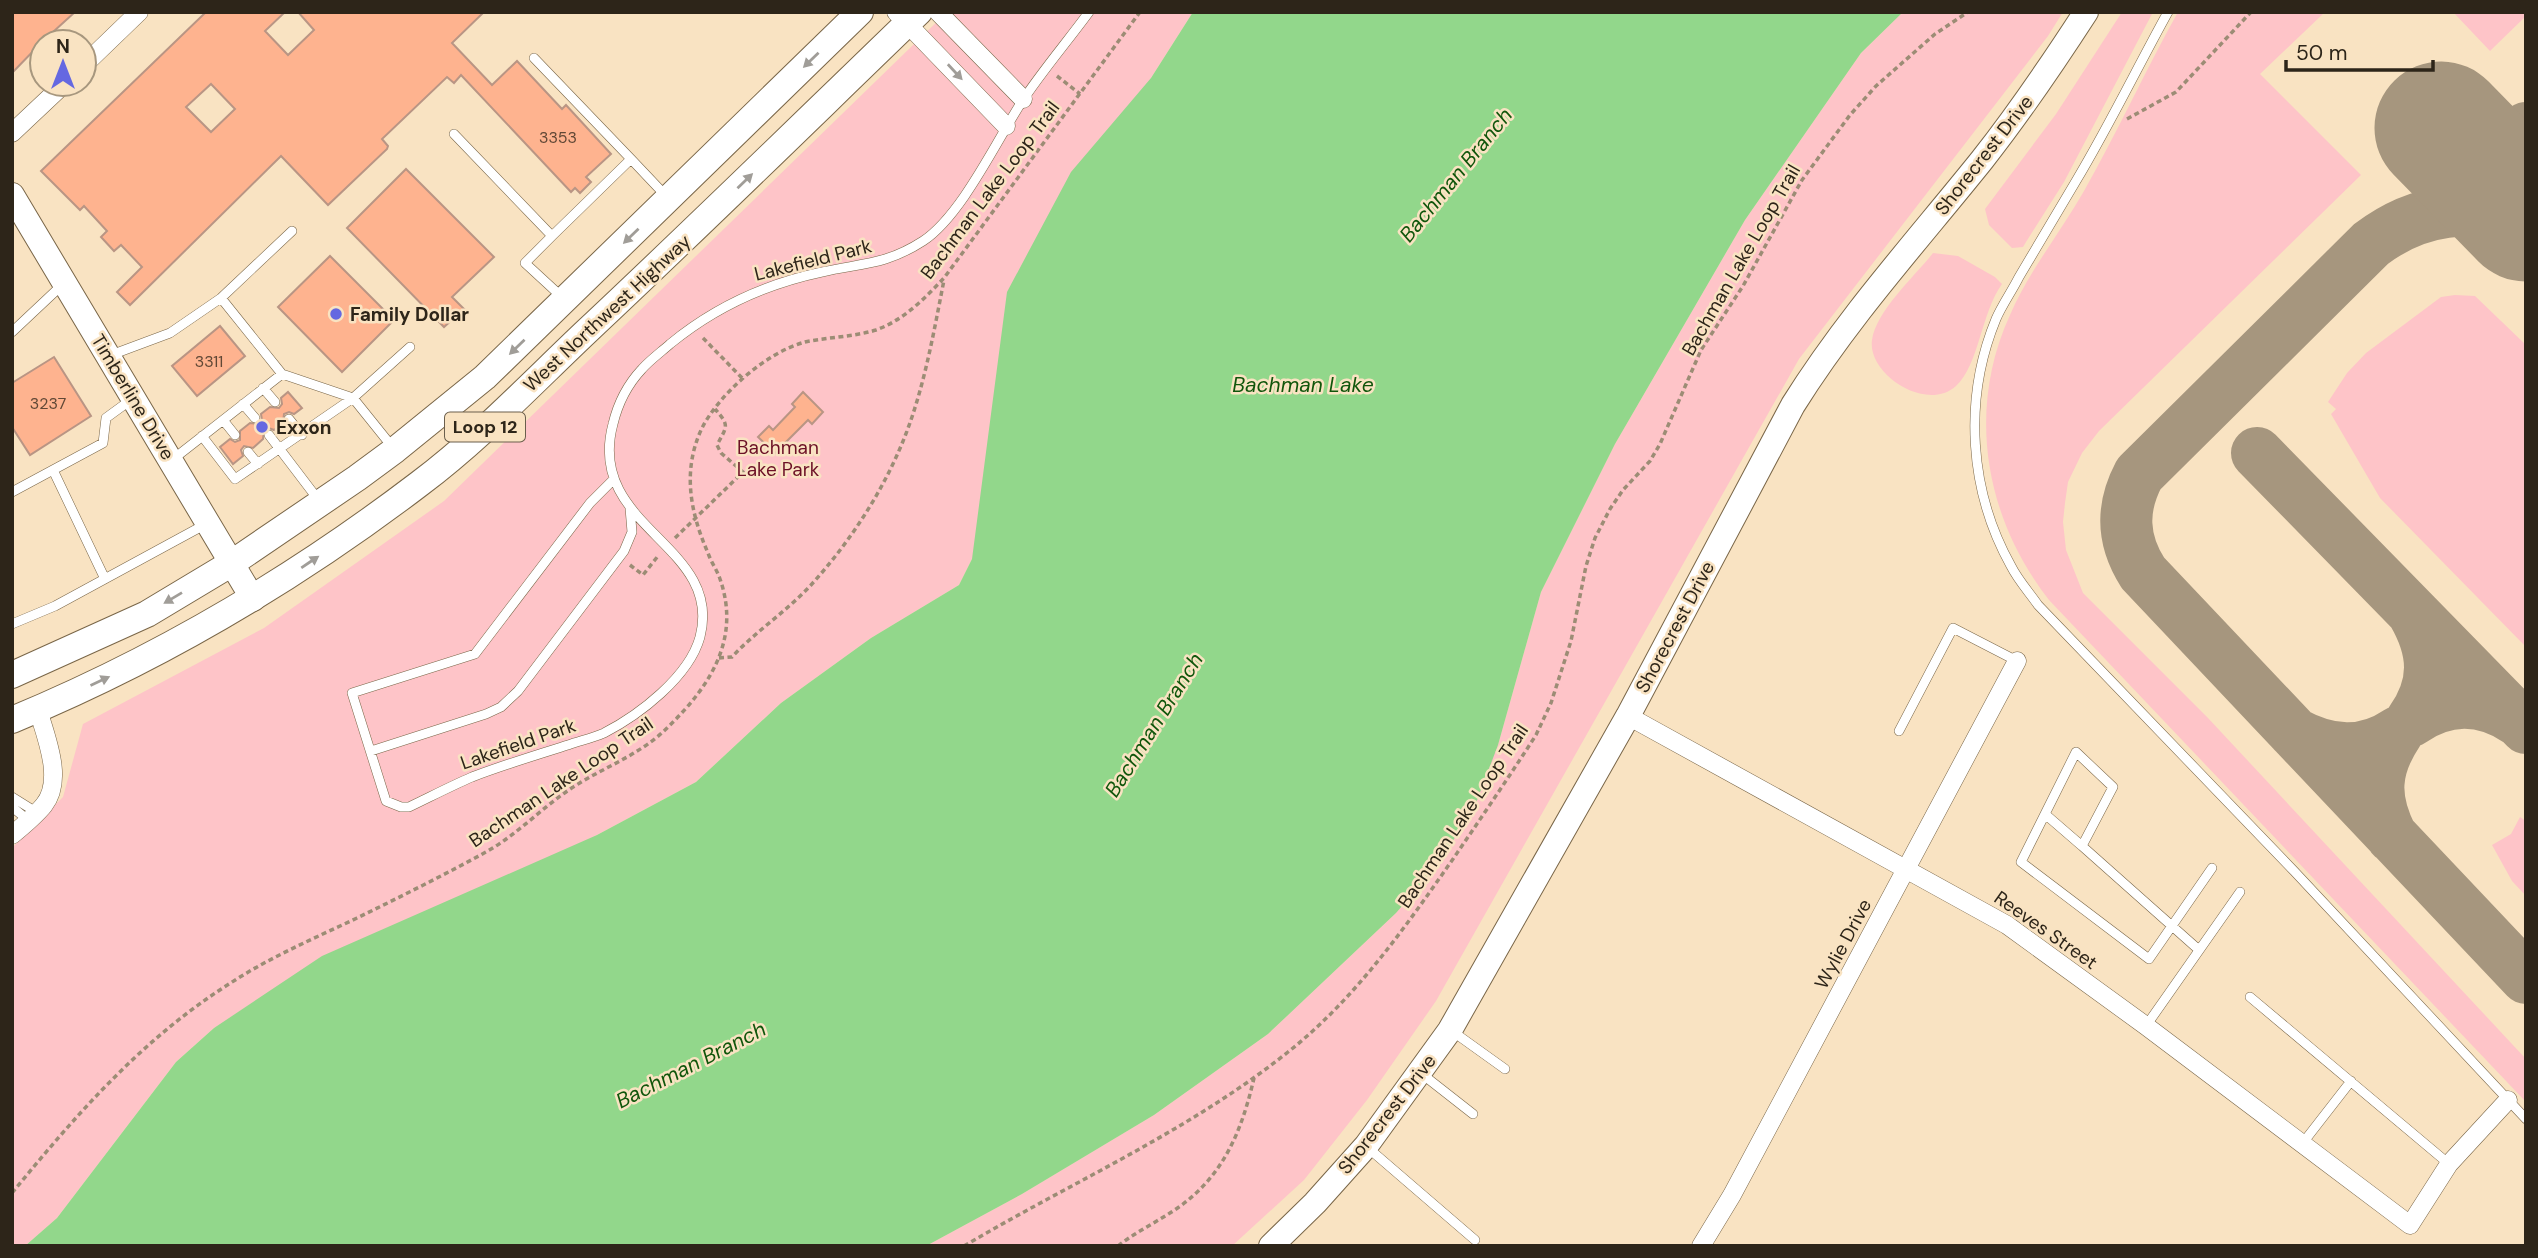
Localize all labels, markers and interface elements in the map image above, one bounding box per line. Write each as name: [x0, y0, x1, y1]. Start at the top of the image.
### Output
north arrow: [28, 28, 98, 98]
scale bar: [2286, 28, 2433, 72]
text: N: [56, 34, 70, 59]
text: 50 m: [2296, 39, 2347, 67]
one-way arrow: [803, 51, 820, 68]
one-way arrow: [947, 63, 963, 80]
street label: Shorecrest Drive: [1929, 90, 2039, 220]
street label: Bachman Lake Loop Trail: [915, 96, 1065, 284]
water label: Bachman Branch: [1393, 102, 1519, 248]
house number: 3353: [539, 127, 577, 148]
street label: Bachman Lake Loop Trail: [1676, 160, 1806, 360]
one-way arrow: [736, 173, 753, 190]
one-way arrow: [623, 228, 640, 245]
street label: West Northwest Highway: [518, 229, 696, 397]
street label: Lakefield Park: [752, 233, 875, 287]
place label: Family Dollar: [350, 302, 469, 327]
marker: Family Dollar: [328, 306, 344, 322]
street label: Timberline Drive: [86, 330, 180, 464]
one-way arrow: [508, 339, 525, 356]
house number: 3311: [195, 351, 223, 372]
water label: Bachman Lake: [1232, 371, 1374, 399]
house number: 3237: [30, 393, 66, 414]
road number: Loop 12: [445, 412, 525, 442]
place label: Exxon: [276, 415, 332, 440]
marker: Exxon: [254, 419, 270, 435]
park label: Bachman Lake Park: [737, 435, 820, 482]
one-way arrow: [300, 555, 320, 568]
street label: Shorecrest Drive: [1630, 557, 1720, 697]
one-way arrow: [164, 592, 183, 605]
water label: Bachman Branch: [1098, 648, 1210, 802]
one-way arrow: [90, 675, 110, 687]
street label: Bachman Lake Loop Trail: [464, 711, 658, 853]
street label: Lakefield Park: [457, 712, 579, 775]
street label: Bachman Lake Loop Trail: [1392, 719, 1534, 913]
street label: Reeves Street: [1989, 885, 2103, 975]
street label: Wylie Drive: [1809, 895, 1877, 993]
water label: Bachman Branch: [611, 1015, 771, 1115]
street label: Shorecrest Drive: [1332, 1049, 1442, 1179]

